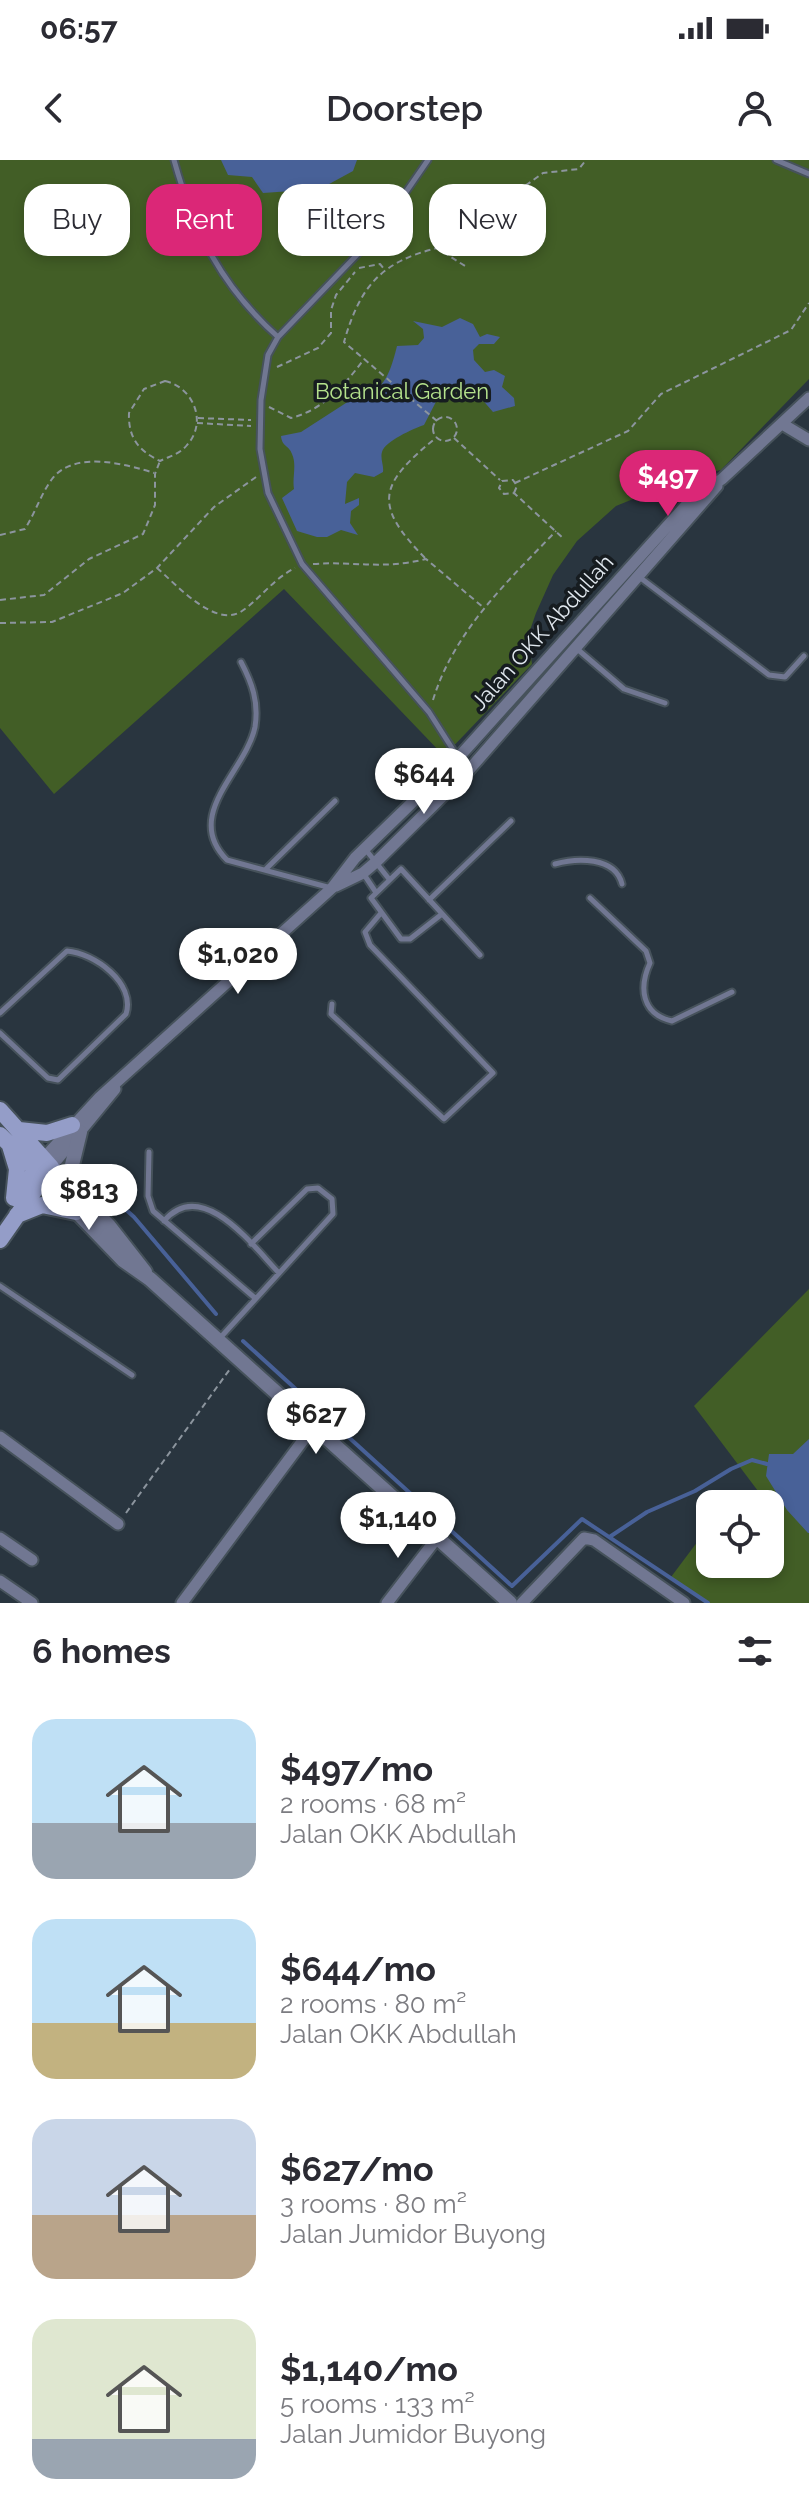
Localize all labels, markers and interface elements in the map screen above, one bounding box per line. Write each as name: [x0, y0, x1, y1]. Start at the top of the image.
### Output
text: 06:57: [40, 11, 118, 46]
icon: back: [32, 86, 76, 130]
icon: person: [733, 86, 777, 130]
text: Doorstep: [326, 87, 483, 129]
chip: Buy: [24, 184, 130, 256]
chip: Rent: [146, 184, 262, 256]
chip: Filters: [278, 184, 413, 256]
chip: New: [429, 184, 546, 256]
park label: Botanical Garden: [315, 378, 489, 404]
pin: $497: [621, 450, 715, 518]
text: $497: [637, 461, 699, 491]
street label: Jalan OKK Abdullah: [465, 549, 619, 715]
pin: $644: [377, 748, 471, 816]
text: $644: [393, 759, 455, 789]
pin: $1,020: [173, 928, 303, 996]
text: $1,020: [197, 939, 279, 969]
pin: $813: [42, 1164, 136, 1232]
text: $813: [59, 1175, 119, 1205]
pin: $627: [269, 1388, 363, 1456]
text: $627: [285, 1399, 347, 1429]
map controls: [696, 1490, 784, 1578]
button: locate: [696, 1490, 784, 1578]
pin: $1,140: [333, 1492, 463, 1560]
text: $1,140: [358, 1503, 438, 1533]
icon: filters: [733, 1629, 777, 1673]
text: 6 homes: [32, 1631, 171, 1671]
text: $497/mo: [280, 1749, 433, 1789]
icon: home: [96, 1751, 192, 1847]
text: 2 rooms · 68 m²: [280, 1789, 466, 1819]
text: Jalan OKK Abdullah: [280, 1819, 517, 1849]
text: $644/mo: [280, 1949, 436, 1989]
icon: home: [96, 1951, 192, 2047]
text: 2 rooms · 80 m²: [280, 1989, 466, 2019]
text: Jalan OKK Abdullah: [280, 2019, 517, 2049]
text: $627/mo: [280, 2149, 434, 2189]
icon: home: [96, 2151, 192, 2247]
text: 3 rooms · 80 m²: [280, 2189, 467, 2219]
text: Jalan Jumidor Buyong: [280, 2219, 546, 2249]
text: $1,140/mo: [280, 2349, 458, 2389]
icon: home: [96, 2351, 192, 2447]
text: 5 rooms · 133 m²: [280, 2389, 475, 2419]
text: Jalan Jumidor Buyong: [280, 2419, 546, 2449]

